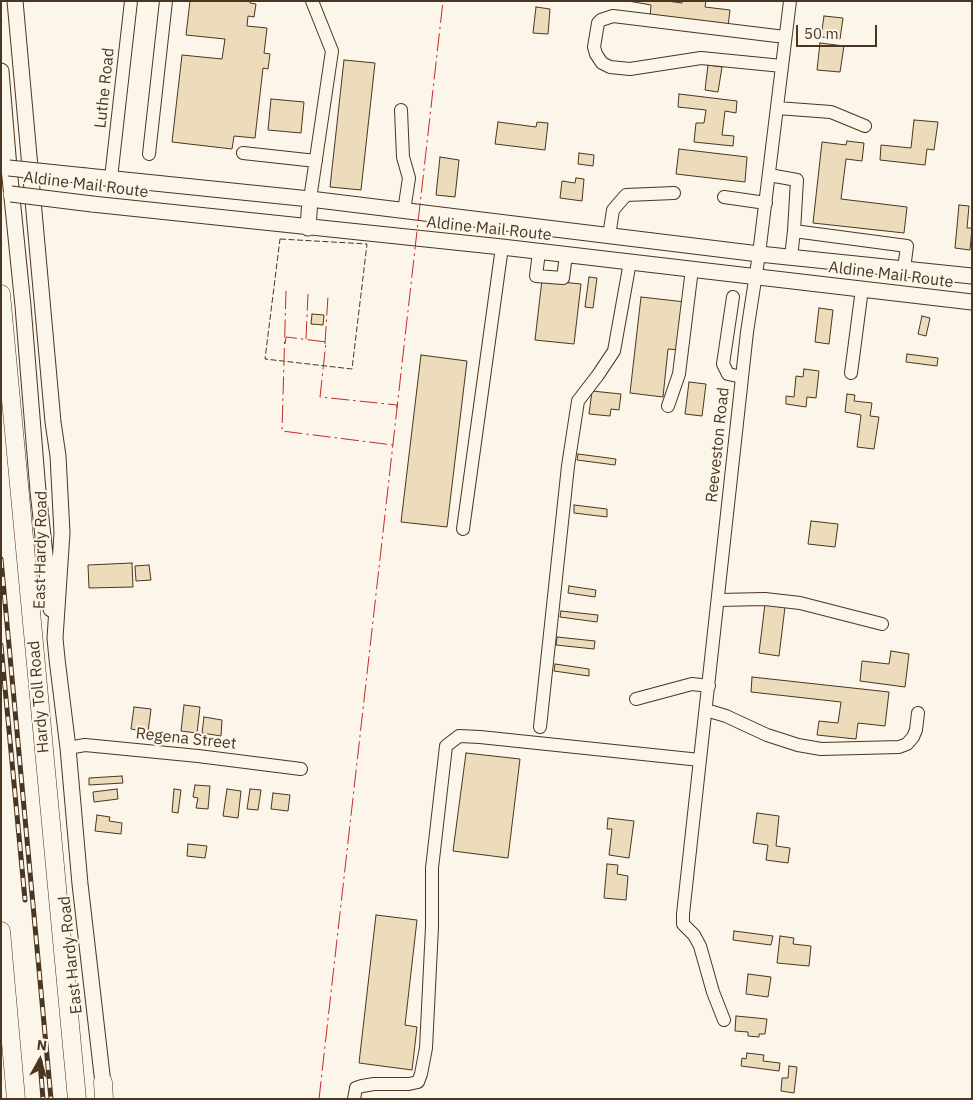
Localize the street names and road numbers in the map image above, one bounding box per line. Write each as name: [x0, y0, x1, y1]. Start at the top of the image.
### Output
street label: Luthe Road: [91, 47, 119, 129]
street label: Aldine Mail Route: [23, 168, 149, 202]
street label: Aldine Mail Route: [426, 213, 552, 245]
street label: Aldine Mail Route: [828, 258, 954, 292]
street label: Reeveston Road: [702, 386, 734, 504]
street label: East Hardy Road: [30, 491, 52, 609]
street label: Hardy Toll Road: [25, 640, 53, 754]
street label: Regena Street: [135, 724, 237, 754]
street label: East Hardy Road: [55, 895, 87, 1015]

